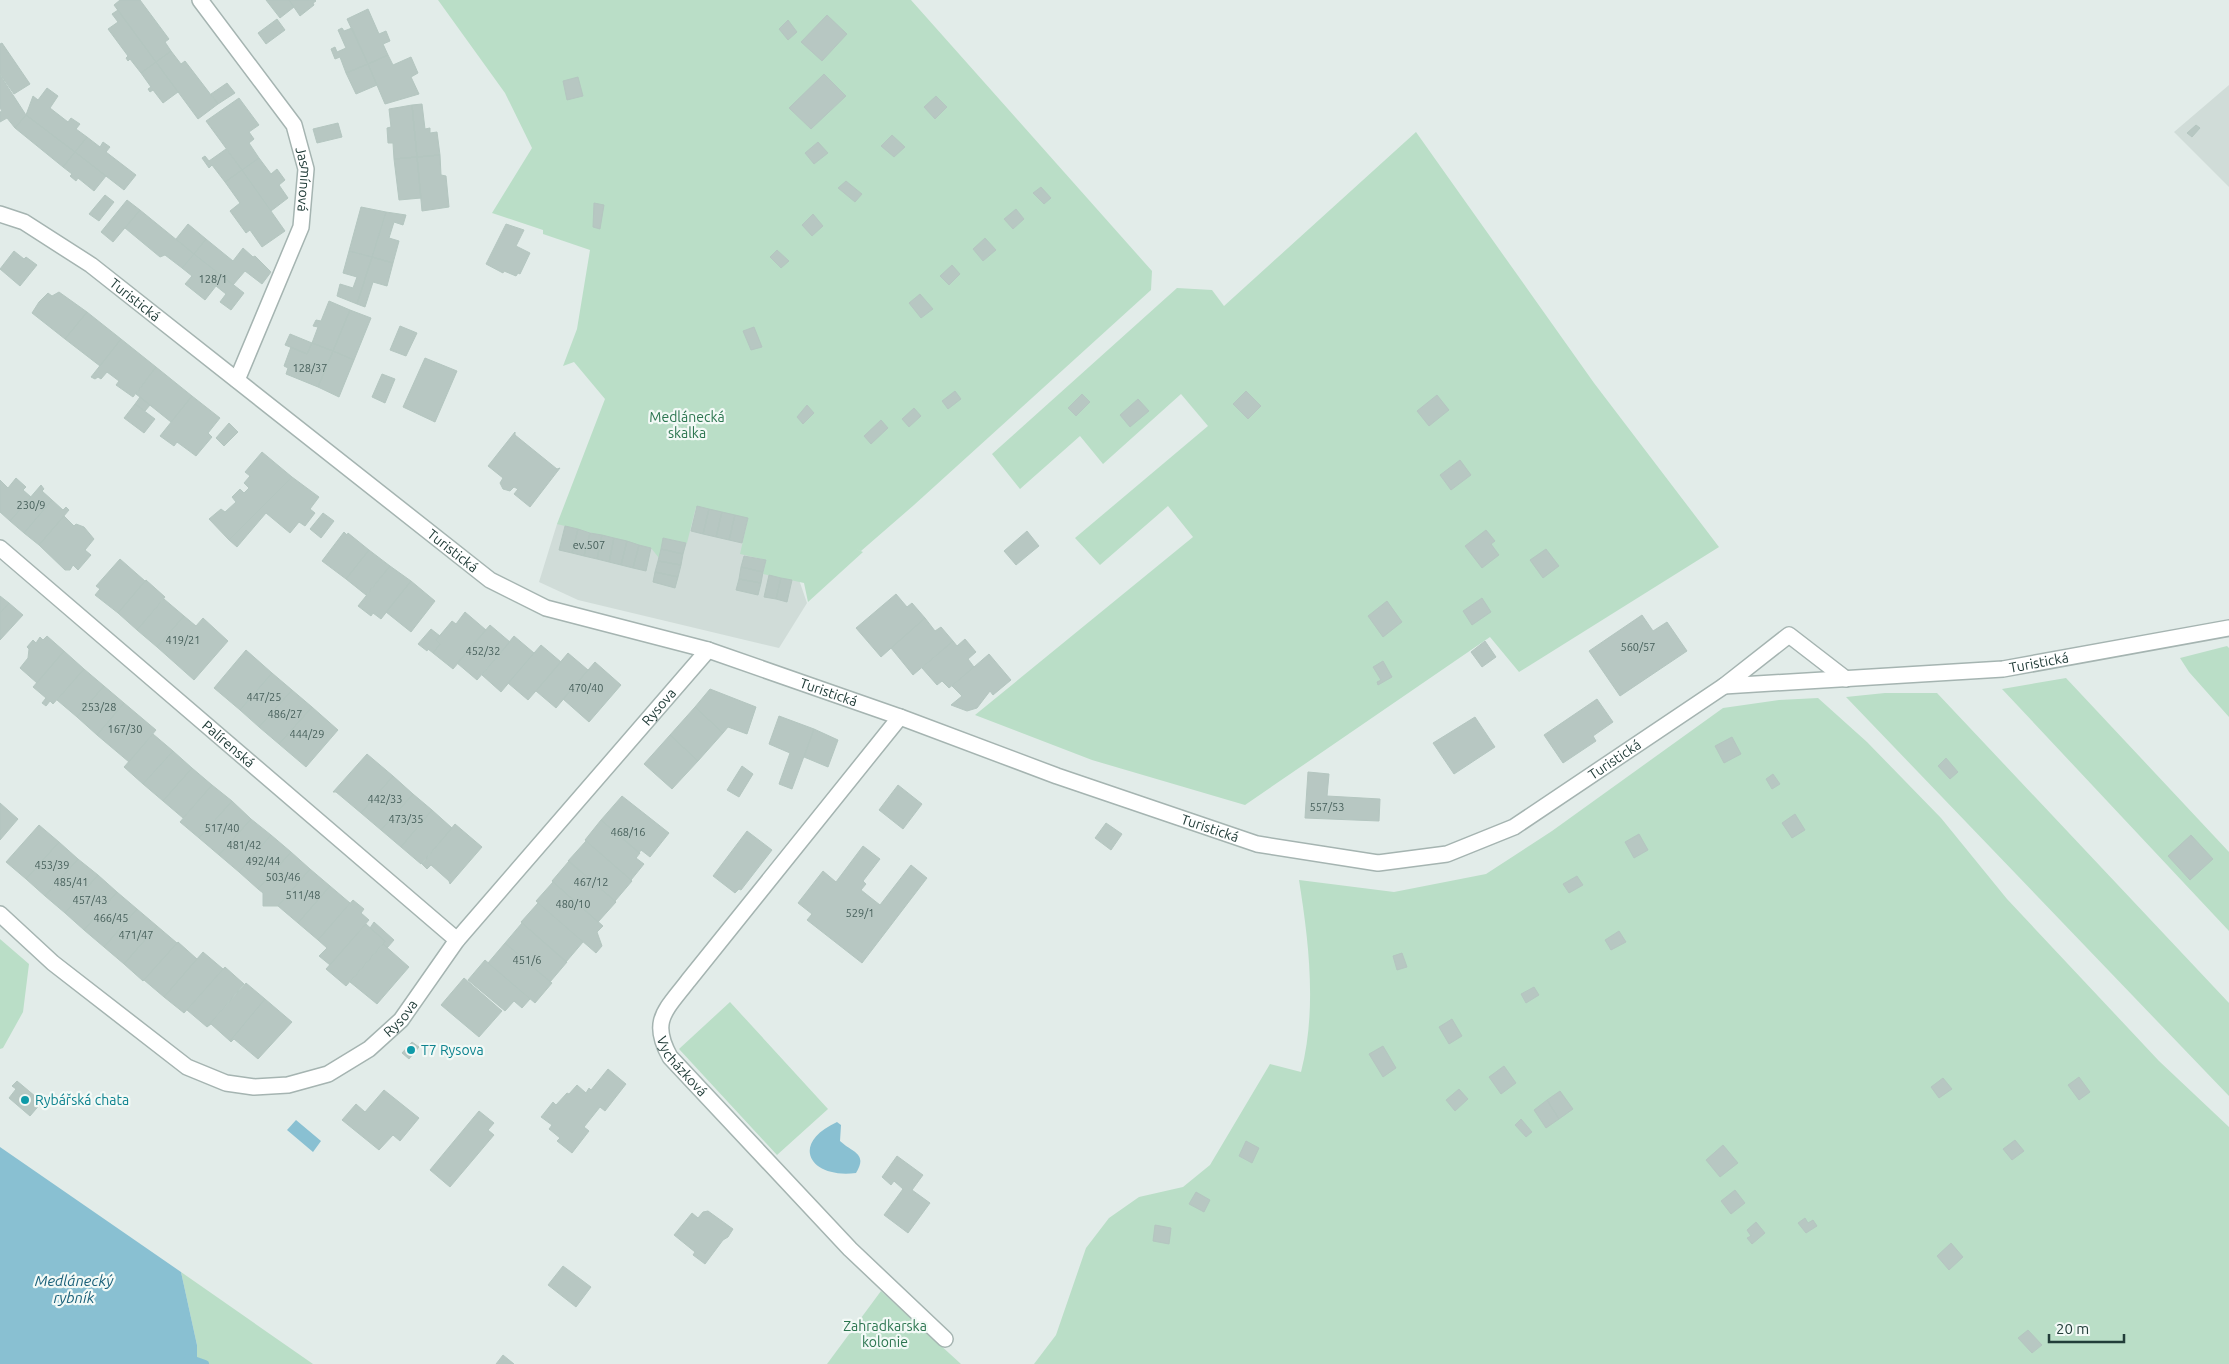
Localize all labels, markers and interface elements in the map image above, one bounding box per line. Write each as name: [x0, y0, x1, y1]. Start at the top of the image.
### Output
street label: Jasmínová: [292, 145, 314, 212]
house number: 128/1: [199, 273, 227, 285]
street label: Turistická: [107, 275, 163, 325]
house number: 128/37: [292, 362, 328, 374]
park label: Medlánecká skalka: [649, 409, 725, 441]
house number: 230/9: [17, 499, 45, 511]
street label: Turistická: [424, 526, 481, 576]
house number: ev.507: [573, 539, 605, 551]
house number: 419/21: [165, 634, 201, 646]
house number: 560/57: [1620, 641, 1656, 653]
house number: 452/32: [465, 645, 501, 657]
street label: Turistická: [2008, 649, 2070, 676]
street label: Turistická: [798, 675, 860, 710]
house number: 470/40: [568, 682, 604, 694]
street label: Rysova: [638, 685, 679, 729]
house number: 447/25: [246, 691, 282, 703]
house number: 253/28: [81, 701, 117, 713]
house number: 486/27: [267, 708, 303, 720]
street label: Palírenská: [199, 717, 258, 771]
house number: 167/30: [107, 723, 143, 735]
house number: 444/29: [289, 728, 325, 740]
street label: Turistická: [1585, 736, 1644, 783]
house number: 442/33: [367, 793, 403, 805]
house number: 557/53: [1309, 801, 1345, 813]
street label: Turistická: [1179, 811, 1241, 845]
house number: 473/35: [388, 813, 424, 825]
house number: 517/40: [204, 822, 240, 834]
house number: 468/16: [610, 826, 646, 838]
house number: 481/42: [226, 839, 262, 851]
house number: 492/44: [245, 855, 281, 867]
house number: 453/39: [34, 859, 70, 871]
house number: 503/46: [265, 871, 301, 883]
house number: 485/41: [53, 876, 89, 888]
house number: 467/12: [573, 876, 609, 888]
house number: 511/48: [285, 889, 321, 901]
house number: 457/43: [72, 894, 108, 906]
house number: 480/10: [555, 898, 591, 910]
house number: 529/1: [846, 907, 874, 919]
house number: 466/45: [93, 912, 129, 924]
house number: 471/47: [118, 929, 154, 941]
house number: 451/6: [513, 954, 541, 966]
street label: Rysova: [380, 997, 421, 1040]
street label: Vycházková: [654, 1034, 711, 1099]
place label: T7 Rysova: [421, 1042, 484, 1058]
marker: T7 Rysova: [405, 1044, 417, 1056]
place label: Rybářská chata: [35, 1092, 129, 1108]
marker: Rybářská chata: [19, 1094, 31, 1106]
water label: Medlánecký rybník: [35, 1272, 114, 1306]
scale bar: [2049, 1312, 2124, 1344]
park label: Zahradkarska kolonie: [843, 1318, 927, 1350]
text: 20 m: [2056, 1320, 2089, 1337]

